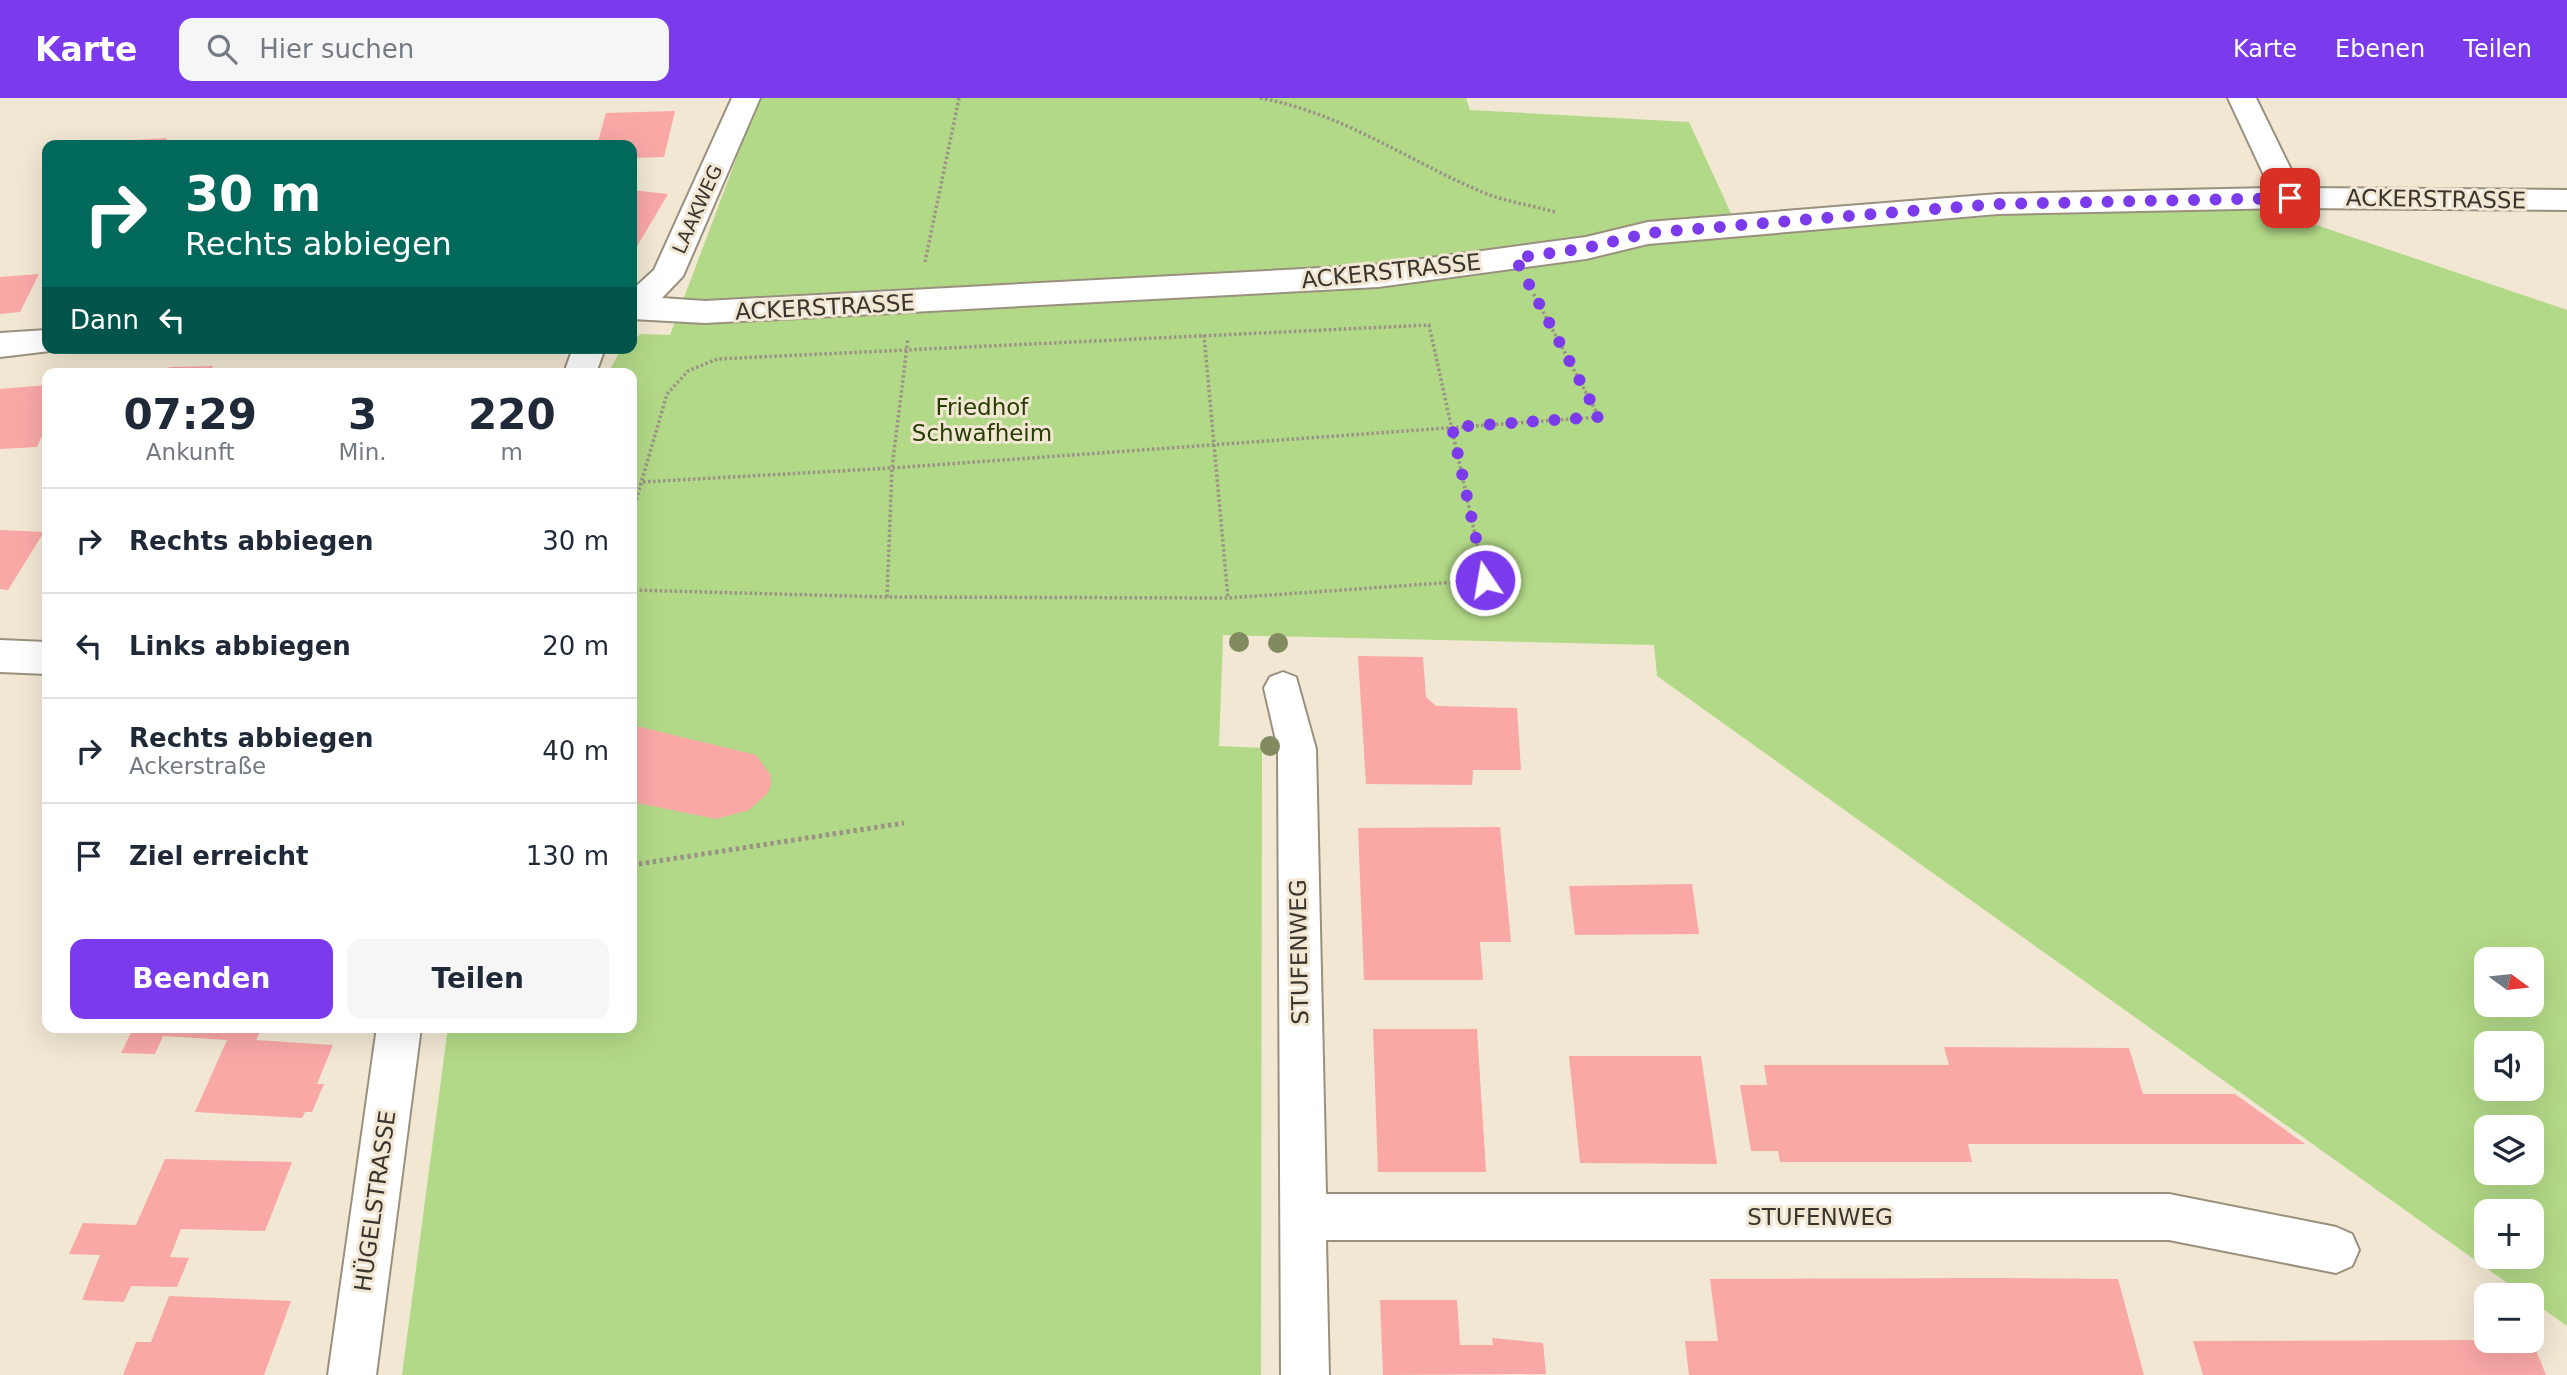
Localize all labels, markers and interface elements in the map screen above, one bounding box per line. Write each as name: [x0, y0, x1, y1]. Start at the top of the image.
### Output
search box: [179, 18, 669, 81]
text: Karte: [35, 30, 137, 69]
icon: search: [203, 30, 241, 68]
text: Hier suchen: [259, 34, 414, 64]
text: Karte: [2233, 35, 2297, 63]
text: Ebenen: [2335, 35, 2425, 63]
text: Teilen: [2463, 35, 2532, 63]
street label: LAAKWEG: [668, 161, 726, 257]
text: 30 m: [185, 166, 321, 223]
icon: right: [70, 168, 161, 259]
pin: [2260, 168, 2320, 228]
icon: arrive: [2271, 179, 2309, 217]
street label: ACKERSTRASSE: [2346, 184, 2526, 214]
text: Rechts abbiegen: [185, 225, 452, 263]
street label: ACKERSTRASSE: [1300, 249, 1482, 293]
street label: ACKERSTRASSE: [734, 289, 916, 325]
icon: left: [153, 301, 191, 339]
text: Dann: [70, 305, 139, 335]
text: 07:29: [123, 390, 257, 439]
text: 3: [348, 390, 377, 439]
text: 220: [468, 390, 556, 439]
park label: Friedhof Schwafheim: [912, 394, 1052, 446]
text: Ankunft: [146, 439, 235, 465]
text: Min.: [338, 439, 387, 465]
text: m: [501, 439, 523, 465]
icon: right: [70, 522, 108, 560]
text: Rechts abbiegen: [129, 526, 374, 556]
text: 30 m: [542, 526, 609, 556]
position arrow: [1448, 543, 1522, 617]
icon: left: [70, 627, 108, 665]
text: Links abbiegen: [129, 631, 351, 661]
text: 20 m: [542, 631, 609, 661]
text: Rechts abbiegen: [129, 723, 374, 753]
icon: right: [70, 732, 108, 770]
text: 40 m: [542, 736, 609, 766]
text: Ackerstraße: [129, 753, 266, 779]
icon: arrive: [70, 837, 108, 875]
text: Ziel erreicht: [129, 841, 309, 871]
text: 130 m: [526, 841, 609, 871]
street label: STUFENWEG: [1285, 879, 1313, 1025]
button: Beenden: [70, 939, 333, 1019]
button: Teilen: [347, 939, 609, 1019]
north arrow: [2474, 947, 2544, 1017]
map controls: [2474, 947, 2544, 1353]
button: sound: [2474, 1031, 2544, 1101]
street label: HÜGELSTRASSE: [348, 1109, 401, 1293]
button: layers: [2474, 1115, 2544, 1185]
button: +: [2474, 1199, 2544, 1269]
street label: STUFENWEG: [1747, 1204, 1893, 1230]
button: −: [2474, 1283, 2544, 1353]

